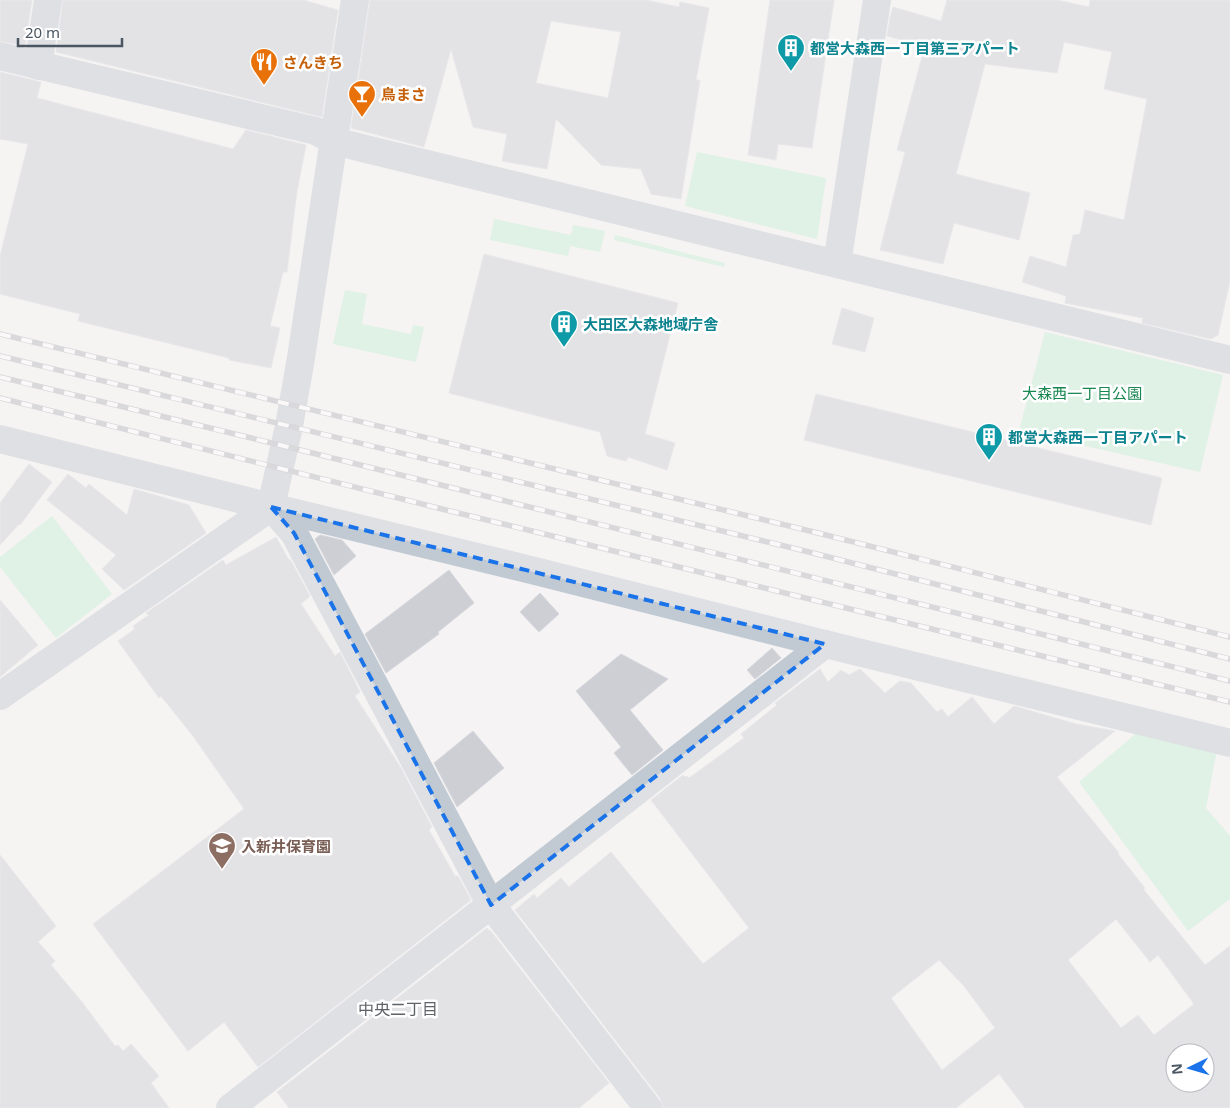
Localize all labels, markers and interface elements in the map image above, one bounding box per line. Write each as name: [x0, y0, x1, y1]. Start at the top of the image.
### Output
scale bar: [18, 15, 121, 47]
text: 20 m: [25, 22, 60, 42]
building icon: 都営大森西一丁目第三アパート: [776, 33, 806, 72]
place label: 都営大森西一丁目第三アパート: [810, 38, 1020, 58]
restaurant icon: さんきち: [249, 47, 279, 86]
place label: さんきち: [283, 52, 343, 72]
bar icon: 鳥まさ: [347, 79, 377, 118]
place label: 鳥まさ: [381, 84, 426, 104]
building icon: 大田区大森地域庁舎: [549, 309, 579, 348]
place label: 大田区大森地域庁舎: [583, 314, 719, 334]
park label: 大森西一丁目公園: [1022, 383, 1142, 403]
building icon: 都営大森西一丁目アパート: [974, 422, 1004, 461]
place label: 都営大森西一丁目アパート: [1008, 427, 1188, 447]
school or university icon: 入新井保育園: [207, 831, 237, 870]
place label: 入新井保育園: [241, 836, 331, 856]
district label: 中央二丁目: [358, 998, 438, 1020]
north arrow: [1165, 1043, 1215, 1093]
text: N: [1167, 1063, 1187, 1076]

